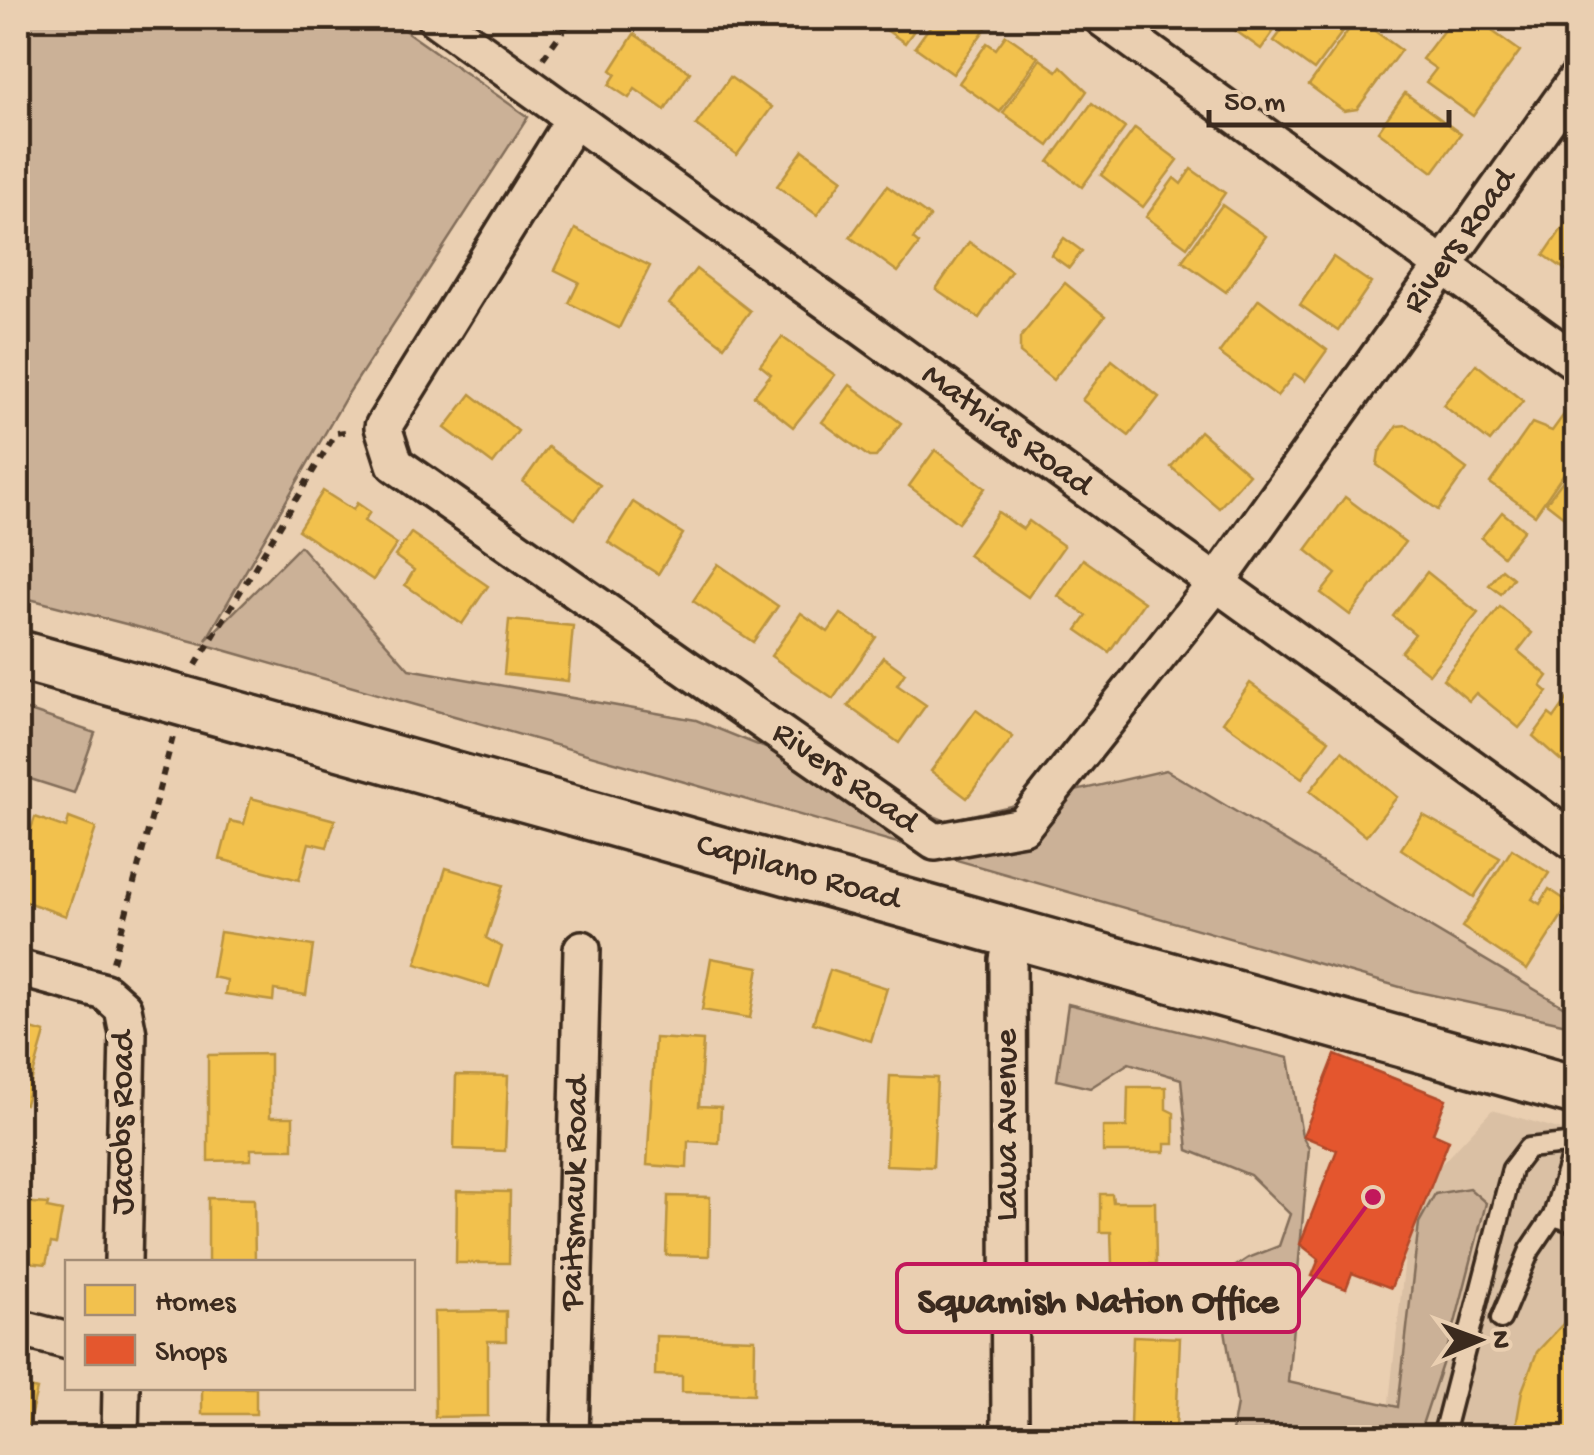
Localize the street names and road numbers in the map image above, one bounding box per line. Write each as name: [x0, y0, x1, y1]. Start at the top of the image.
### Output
street label: Rivers Road: [1394, 159, 1528, 323]
street label: Mathias Road: [913, 355, 1102, 508]
street label: Rivers Road: [763, 713, 928, 845]
street label: Capilano Road: [691, 825, 907, 922]
street label: Jacobs Road: [104, 1028, 145, 1215]
street label: Lawa Avenue: [988, 1028, 1029, 1221]
street label: Paitsmauk Road: [553, 1073, 599, 1312]

